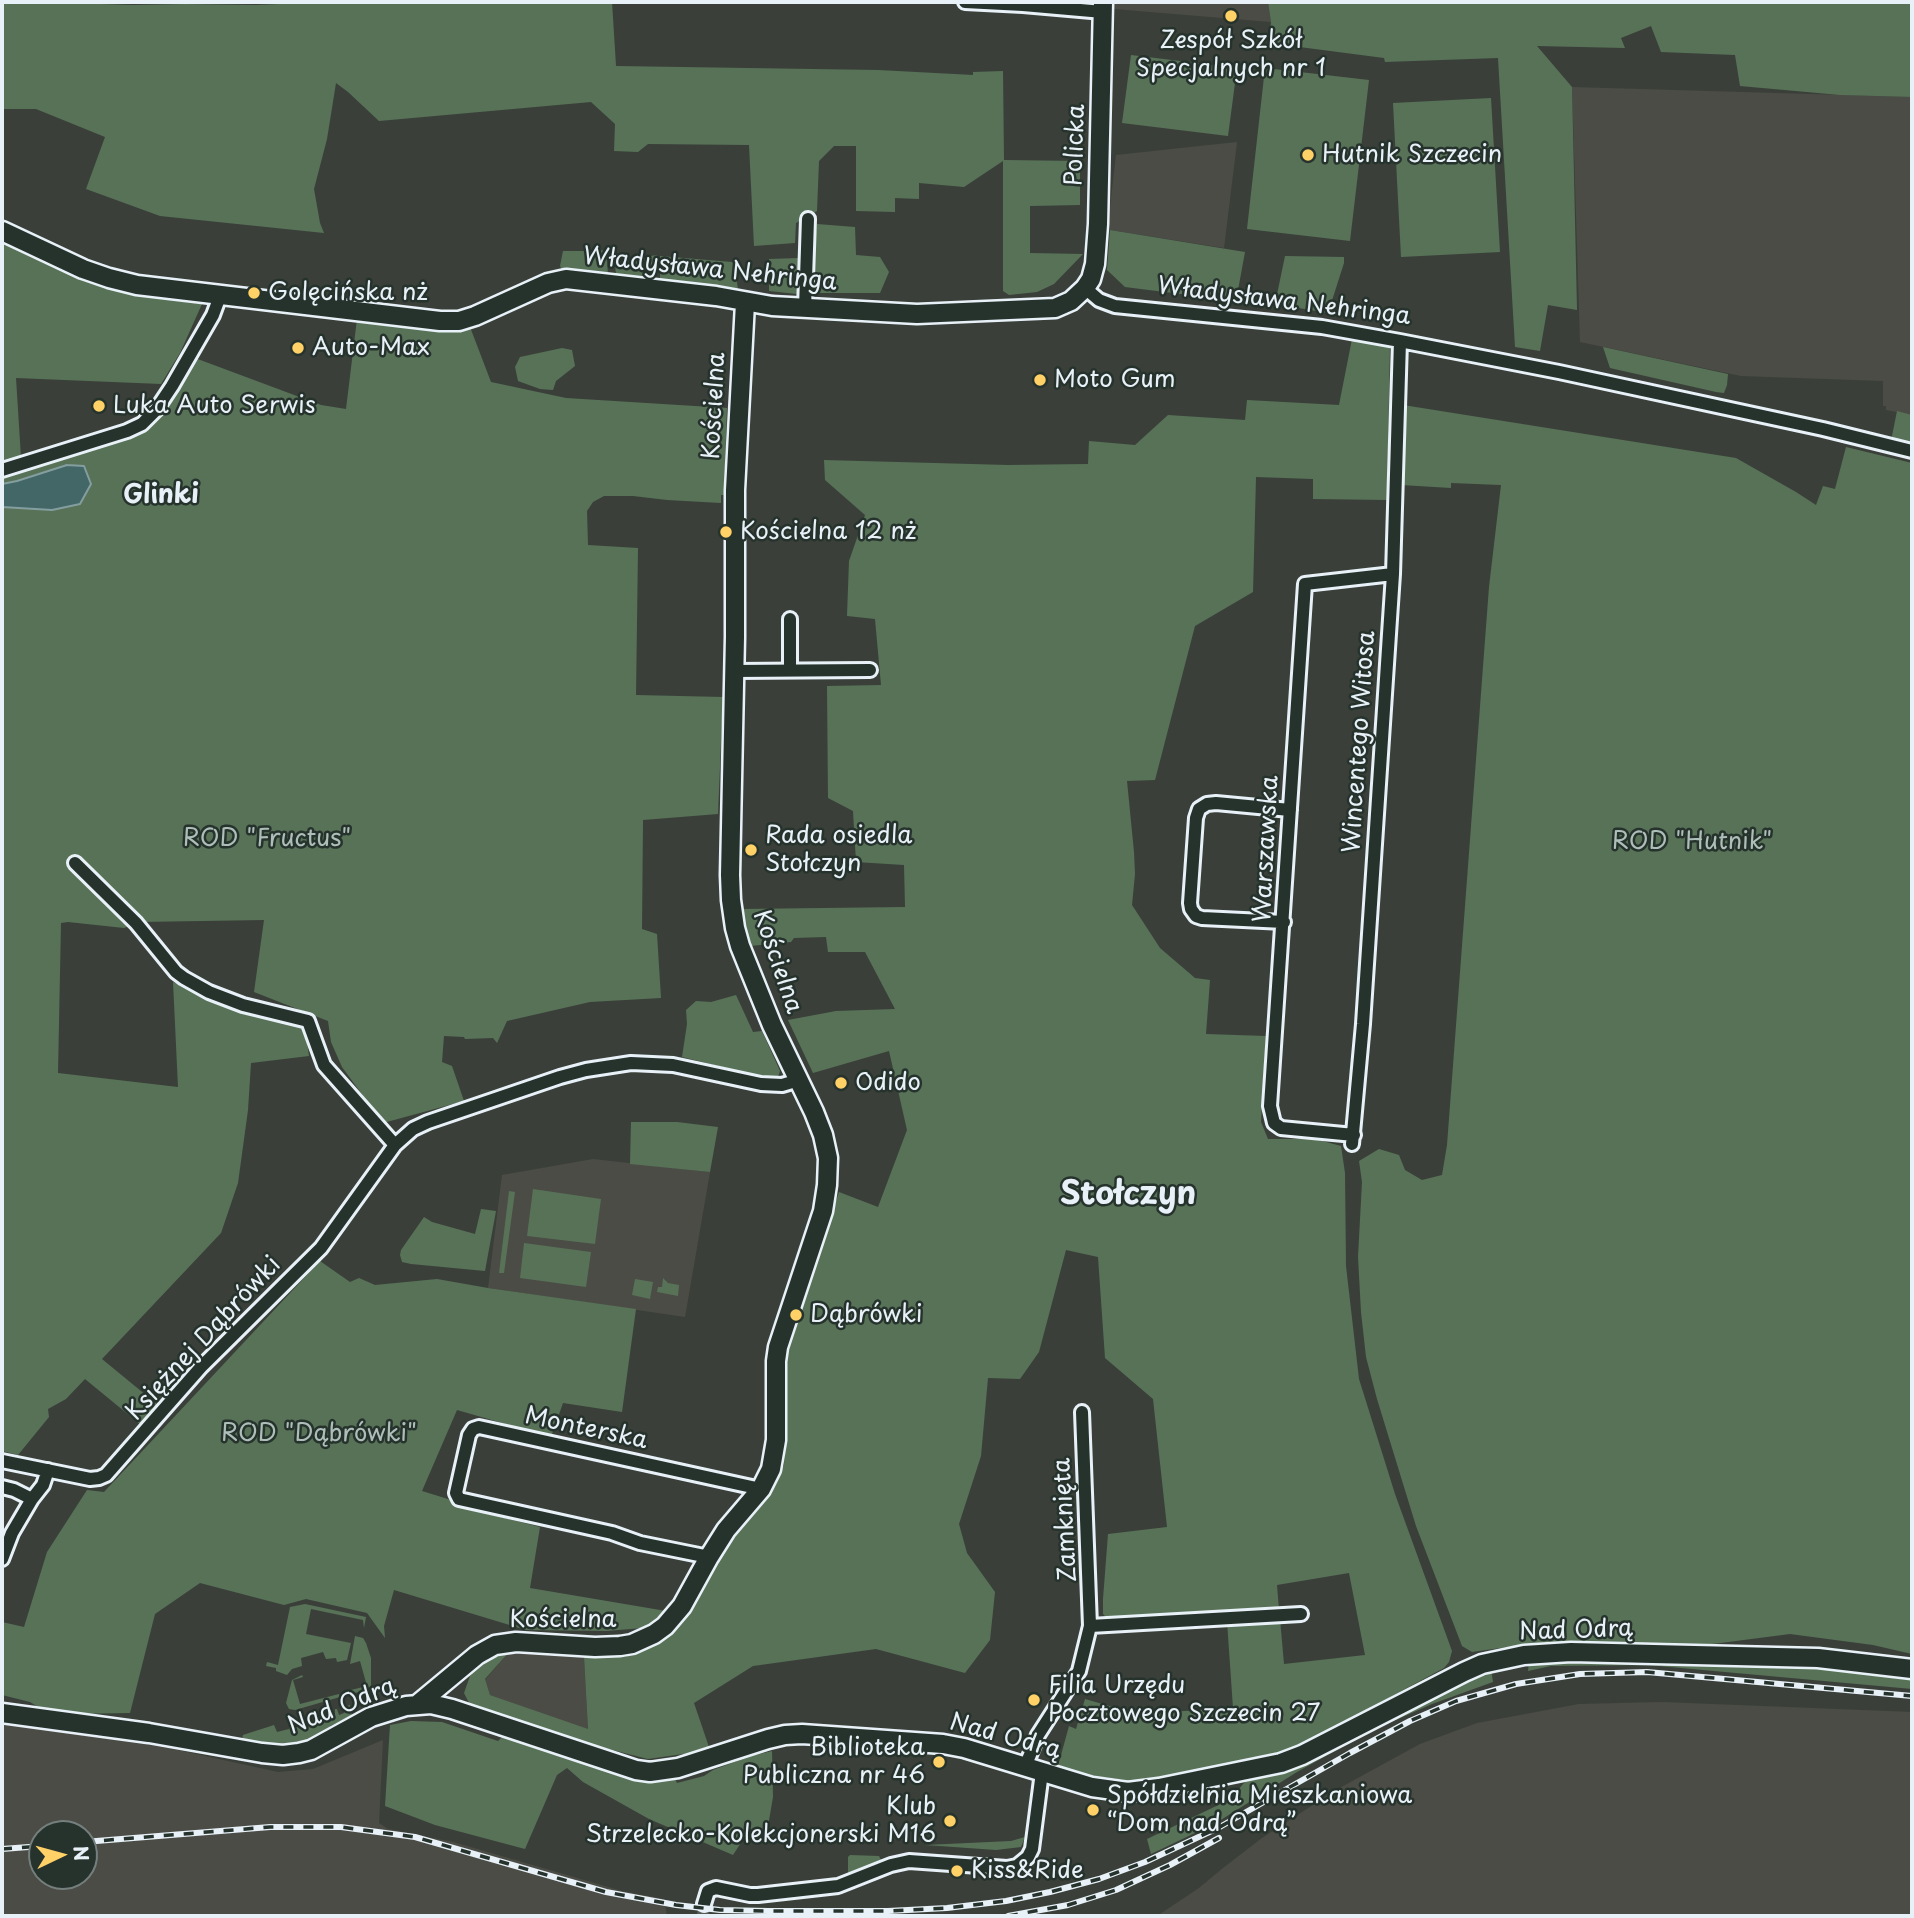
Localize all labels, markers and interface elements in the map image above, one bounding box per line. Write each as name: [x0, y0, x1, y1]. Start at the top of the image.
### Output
marker: Zespół Szkół Specjalnych nr 1: [1223, 8, 1239, 24]
place label: Zespół Szkół Specjalnych nr 1: [1136, 27, 1326, 83]
street label: Policka: [1060, 104, 1092, 186]
place label: Hutnik Szczecin: [1322, 141, 1502, 169]
marker: Hutnik Szczecin: [1300, 147, 1316, 163]
street label: Władysława Nehringa: [582, 242, 838, 298]
street label: Władysława Nehringa: [1156, 272, 1412, 332]
place label: Golęcińska nż: [268, 279, 428, 307]
marker: Golęcińska nż: [246, 285, 262, 301]
place label: Auto-Max: [312, 334, 430, 362]
marker: Auto-Max: [290, 340, 306, 356]
street label: Kościelna: [698, 352, 732, 460]
place label: Moto Gum: [1054, 366, 1176, 394]
marker: Moto Gum: [1032, 372, 1048, 388]
place label: Luka Auto Serwis: [113, 392, 316, 420]
marker: Luka Auto Serwis: [91, 398, 107, 414]
district label: Glinki: [123, 480, 199, 512]
place label: Kościelna 12 nż: [740, 518, 916, 546]
marker: Kościelna 12 nż: [718, 524, 734, 540]
street label: Wincentego Witosa: [1338, 630, 1382, 854]
street label: Warszawska: [1249, 775, 1285, 923]
place label: Rada osiedla Stołczyn: [765, 822, 912, 878]
park label: ROD "Fructus": [183, 825, 351, 853]
park label: ROD "Hutnik": [1612, 828, 1772, 856]
marker: Rada osiedla Stołczyn: [743, 842, 759, 858]
street label: Kościelna: [746, 907, 808, 1017]
place label: Odido: [855, 1069, 921, 1097]
marker: Odido: [833, 1075, 849, 1091]
district label: Stołczyn: [1060, 1176, 1196, 1214]
street label: Księżnej Dąbrówki: [121, 1251, 287, 1427]
place label: Dąbrówki: [810, 1301, 923, 1329]
marker: Dąbrówki: [788, 1307, 804, 1323]
street label: Monterska: [522, 1402, 650, 1456]
park label: ROD "Dąbrówki": [221, 1420, 417, 1448]
street label: Zamknięta: [1048, 1457, 1084, 1583]
street label: Kościelna: [509, 1606, 617, 1634]
street label: Nad Odrą: [1519, 1615, 1633, 1647]
street label: Nad Odrą: [284, 1672, 400, 1742]
place label: Filia Urzędu Pocztowego Szczecin 27: [1048, 1672, 1320, 1728]
marker: Filia Urzędu Pocztowego Szczecin 27: [1026, 1692, 1042, 1708]
street label: Nad Odrą: [946, 1708, 1064, 1766]
place label: Biblioteka Publiczna nr 46: [743, 1734, 925, 1790]
marker: Biblioteka Publiczna nr 46: [931, 1754, 947, 1770]
place label: Spółdzielnia Mieszkaniowa “Dom nad Odrą”: [1107, 1782, 1412, 1838]
place label: Klub Strzelecko-Kolekcjonerski M16: [586, 1793, 936, 1849]
marker: Spółdzielnia Mieszkaniowa “Dom nad Odrą”: [1085, 1802, 1101, 1818]
marker: Klub Strzelecko-Kolekcjonerski M16: [942, 1813, 958, 1829]
north arrow: [28, 1820, 98, 1890]
text: N: [67, 1845, 97, 1862]
place label: Kiss&Ride: [971, 1857, 1084, 1885]
marker: Kiss&Ride: [949, 1863, 965, 1879]

